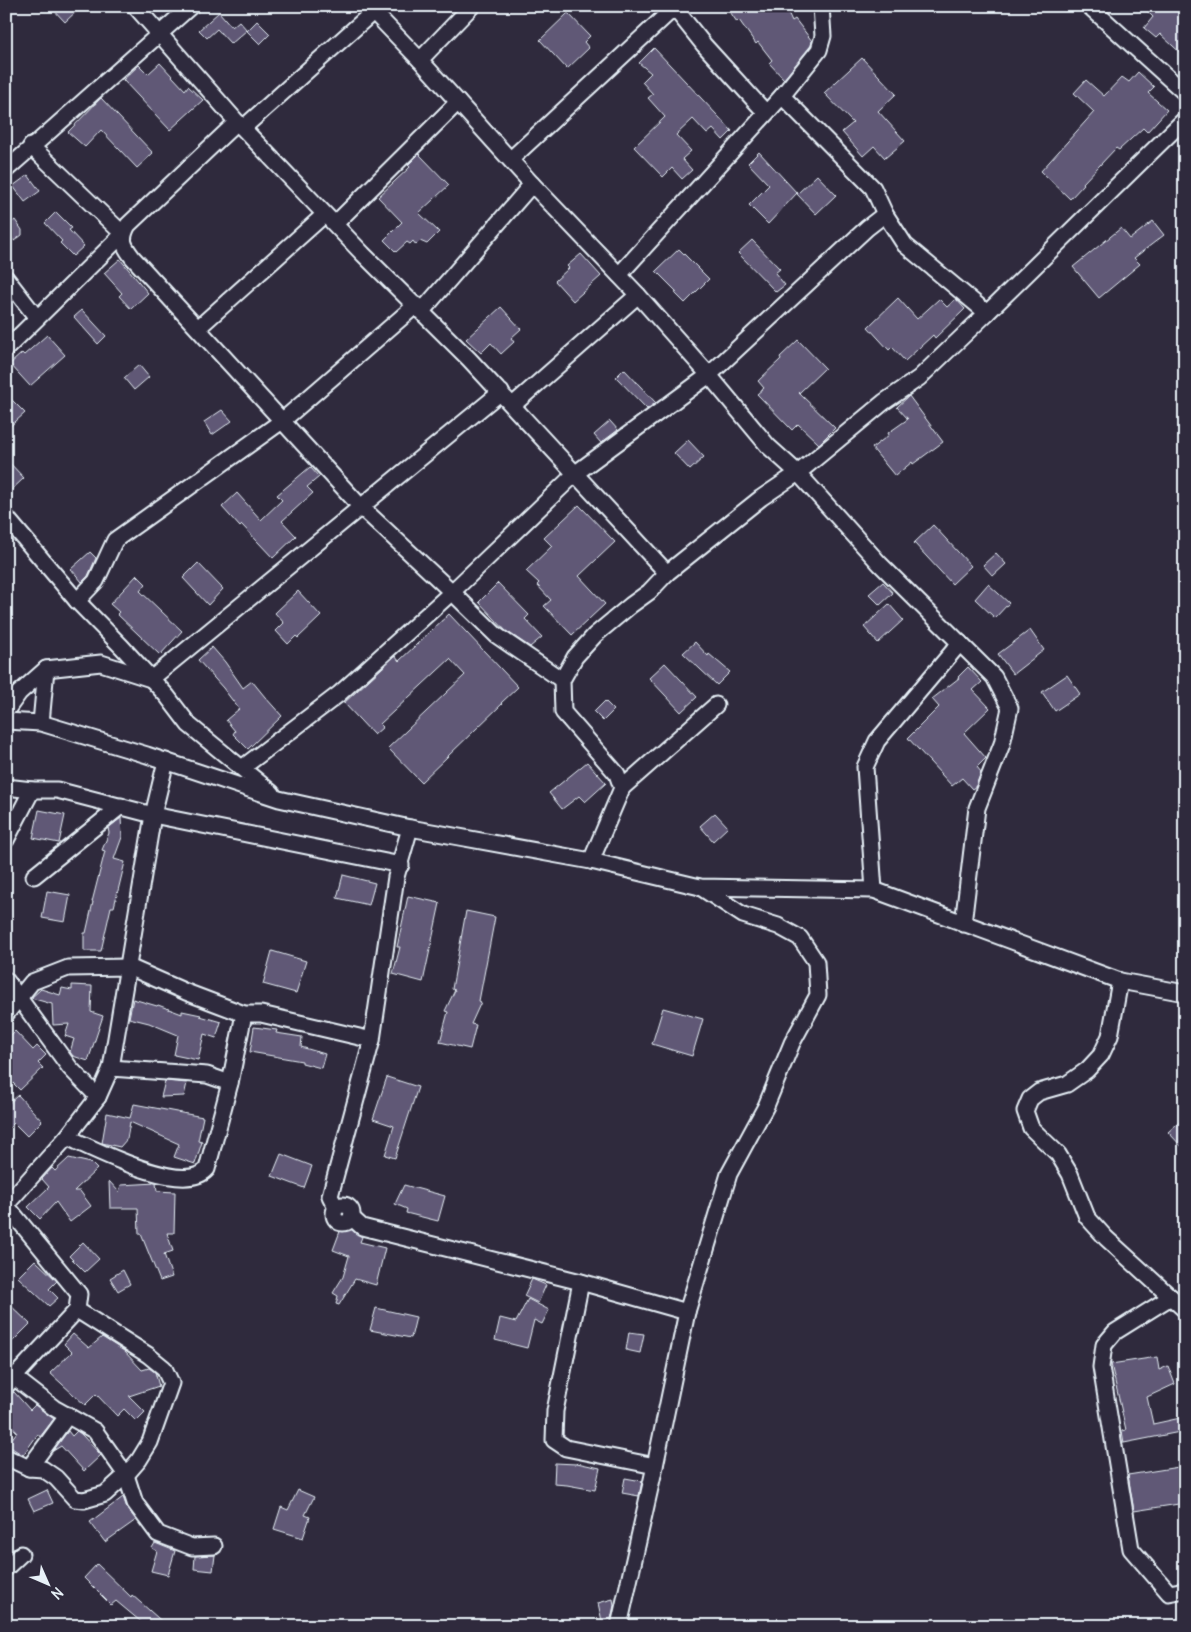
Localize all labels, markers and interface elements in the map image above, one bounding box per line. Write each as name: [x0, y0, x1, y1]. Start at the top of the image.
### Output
north arrow: [22, 1560, 72, 1610]
text: N: [47, 1583, 67, 1603]

